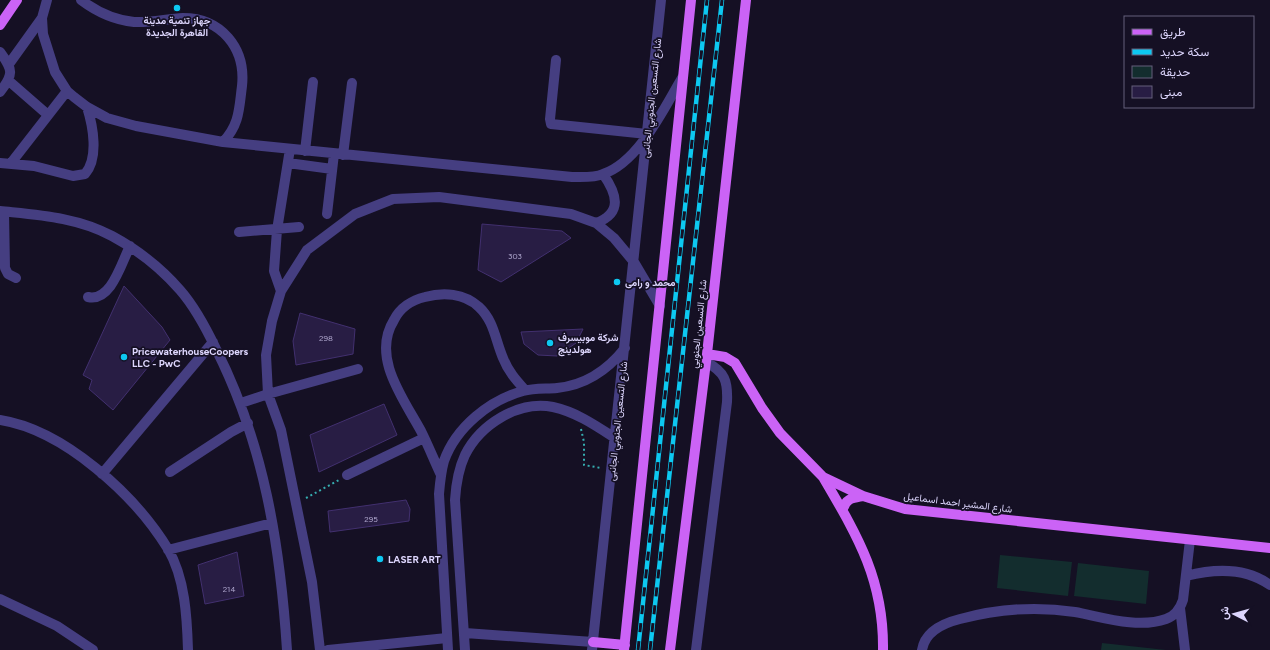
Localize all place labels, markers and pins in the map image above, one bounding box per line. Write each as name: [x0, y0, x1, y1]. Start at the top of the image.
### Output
marker: جهاز تنمية مدينة القاهرة الجديدة: [172, 3, 182, 13]
place label: جهاز تنمية مدينة القاهرة الجديدة: [143, 14, 211, 39]
place label: محمد و رامى: [625, 276, 676, 289]
marker: محمد و رامى: [612, 277, 622, 287]
place label: شركة موبيسرف هولدينج: [558, 331, 618, 357]
marker: شركة موبيسرف هولدينج: [545, 338, 555, 348]
place label: PricewaterhouseCoopers LLC - PwC: [132, 345, 249, 370]
marker: PricewaterhouseCoopers LLC - PwC: [119, 352, 129, 362]
place label: LASER ART: [388, 553, 441, 566]
marker: LASER ART: [375, 554, 385, 564]

